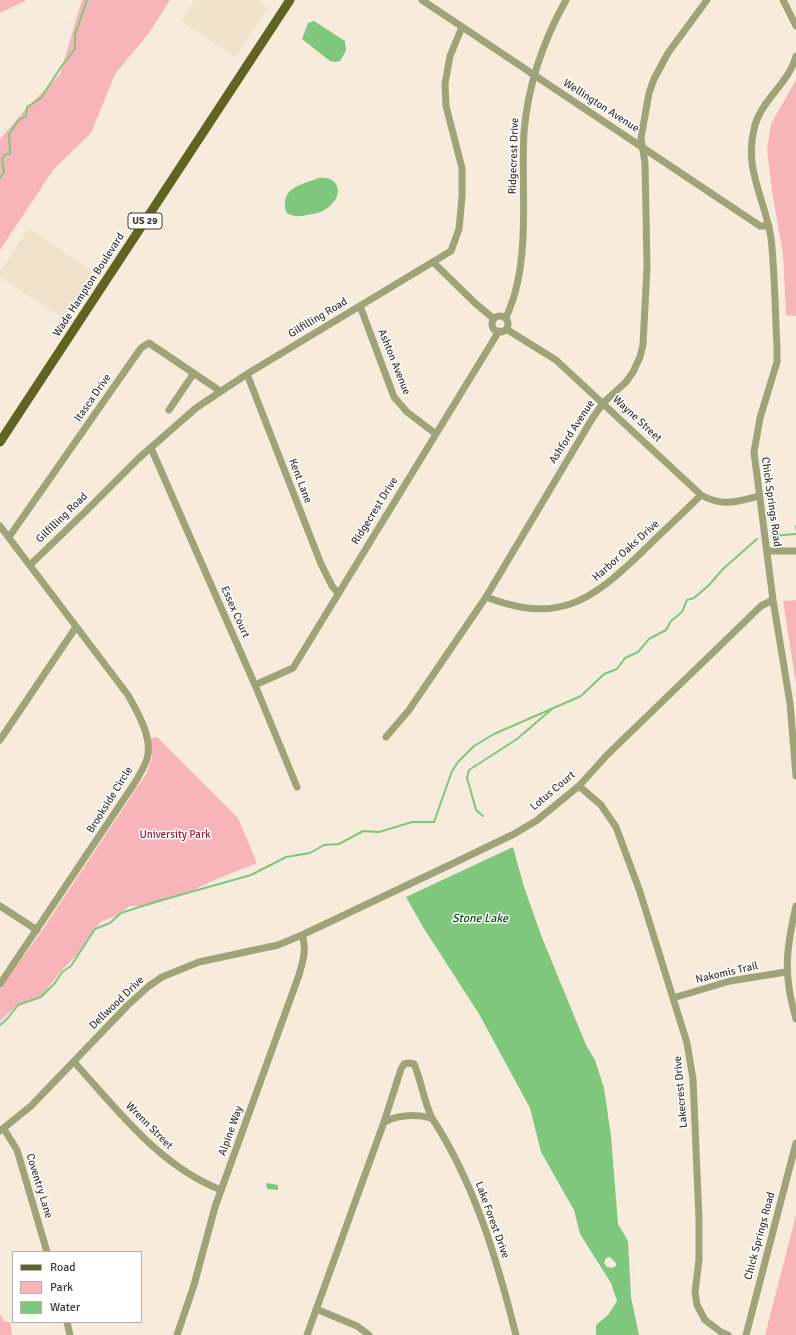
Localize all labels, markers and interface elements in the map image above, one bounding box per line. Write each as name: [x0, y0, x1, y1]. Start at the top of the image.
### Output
street label: Wellington Avenue: [561, 77, 641, 135]
street label: Ridgecrest Drive: [506, 117, 522, 195]
road number: US 29: [128, 213, 162, 229]
street label: Wade Hampton Boulevard: [51, 231, 127, 339]
street label: Gilfilling Road: [286, 295, 350, 341]
street label: Ashton Avenue: [375, 327, 413, 397]
street label: Itasca Drive: [72, 372, 114, 424]
street label: Wayne Street: [610, 393, 664, 445]
street label: Ashford Avenue: [546, 398, 598, 466]
street label: Chick Springs Road: [758, 456, 784, 548]
street label: Kent Lane: [285, 457, 315, 505]
street label: Ridgecrest Drive: [349, 475, 401, 547]
street label: Gilfilling Road: [33, 490, 91, 546]
street label: Harbor Oaks Drive: [590, 518, 662, 584]
street label: Essex Court: [218, 584, 252, 640]
street label: Brookside Circle: [84, 764, 136, 836]
street label: Lotus Court: [528, 768, 578, 814]
park label: University Park: [139, 828, 211, 842]
water label: Stone Lake: [452, 912, 508, 926]
street label: Nakomis Trail: [694, 959, 760, 987]
street label: Dellwood Drive: [87, 974, 147, 1032]
street label: Lakecrest Drive: [671, 1055, 691, 1129]
street label: Wrenn Street: [123, 1100, 175, 1152]
street label: Alpine Way: [216, 1104, 246, 1158]
street label: Coventry Lane: [23, 1152, 55, 1220]
street label: Lake Forest Drive: [472, 1180, 512, 1260]
street label: Chick Springs Road: [742, 1191, 778, 1281]
legend: [12, 1251, 142, 1323]
text: Road: [50, 1260, 76, 1275]
text: Park: [50, 1280, 73, 1295]
text: Water: [50, 1300, 80, 1315]

